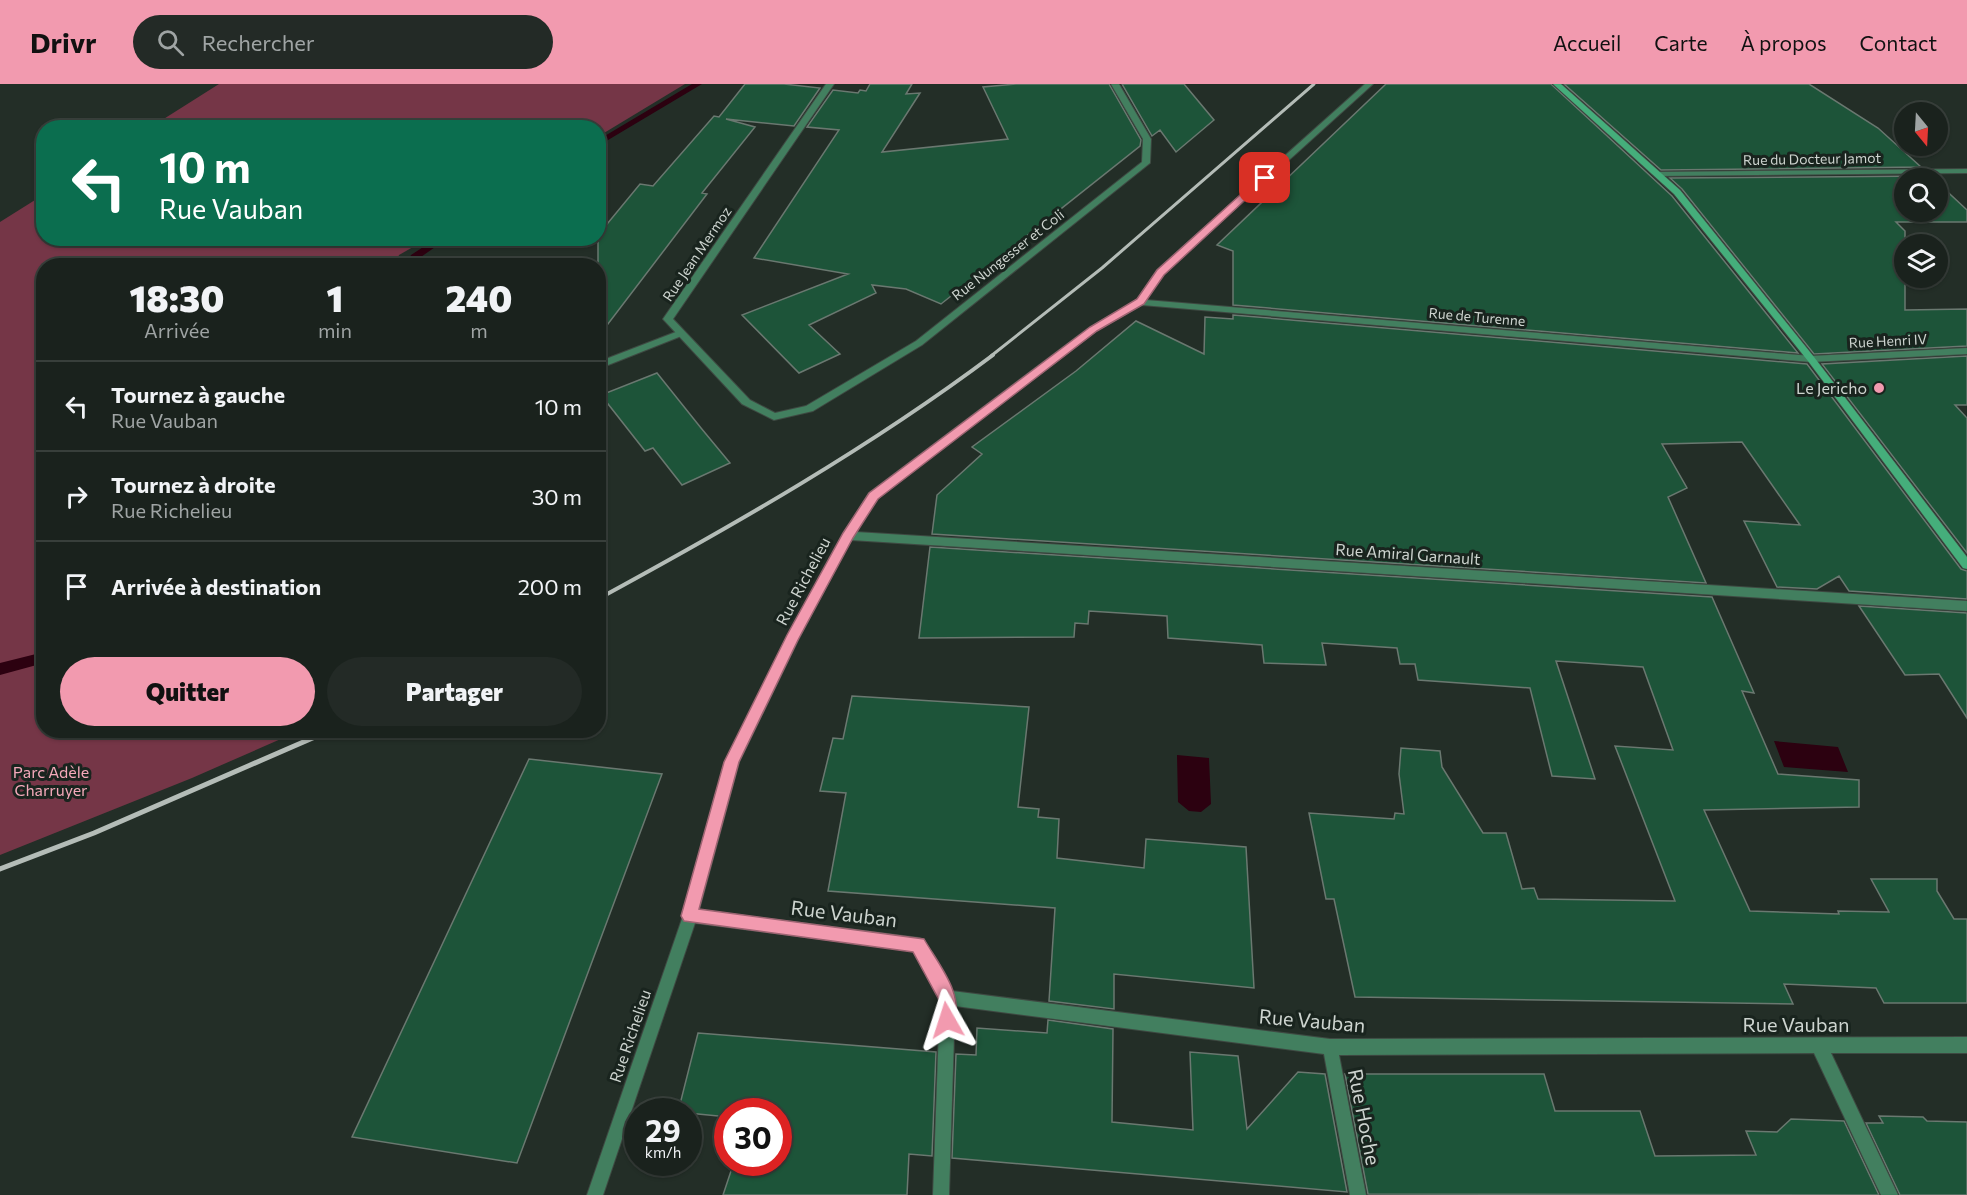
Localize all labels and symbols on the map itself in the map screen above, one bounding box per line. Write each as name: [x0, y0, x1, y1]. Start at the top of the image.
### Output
north arrow: [1894, 102, 1948, 156]
street label: Rue du Docteur Jamot: [1743, 149, 1881, 168]
pin: [1239, 152, 1290, 203]
street label: Rue Jean Mermoz: [659, 203, 735, 304]
street label: Rue Nungesser et Coli: [948, 206, 1067, 304]
street label: Rue de Turenne: [1428, 304, 1526, 329]
street label: Rue Henri IV: [1848, 330, 1928, 351]
place label: Le Jericho: [1796, 378, 1867, 397]
marker: Le Jericho: [1872, 381, 1886, 395]
street label: Rue Richelieu: [771, 533, 834, 628]
street label: Rue Amiral Garnault: [1335, 539, 1482, 568]
park label: Parc Adèle Charruyer: [13, 762, 89, 799]
street label: Rue Vauban: [790, 895, 899, 931]
street label: Rue Richelieu: [605, 987, 654, 1085]
position arrow: [915, 988, 979, 1052]
street label: Rue Vauban: [1258, 1003, 1366, 1037]
street label: Rue Vauban: [1743, 1012, 1849, 1036]
street label: Rue Hoche: [1344, 1067, 1386, 1167]
speed limit sign: 30: [714, 1098, 792, 1176]

